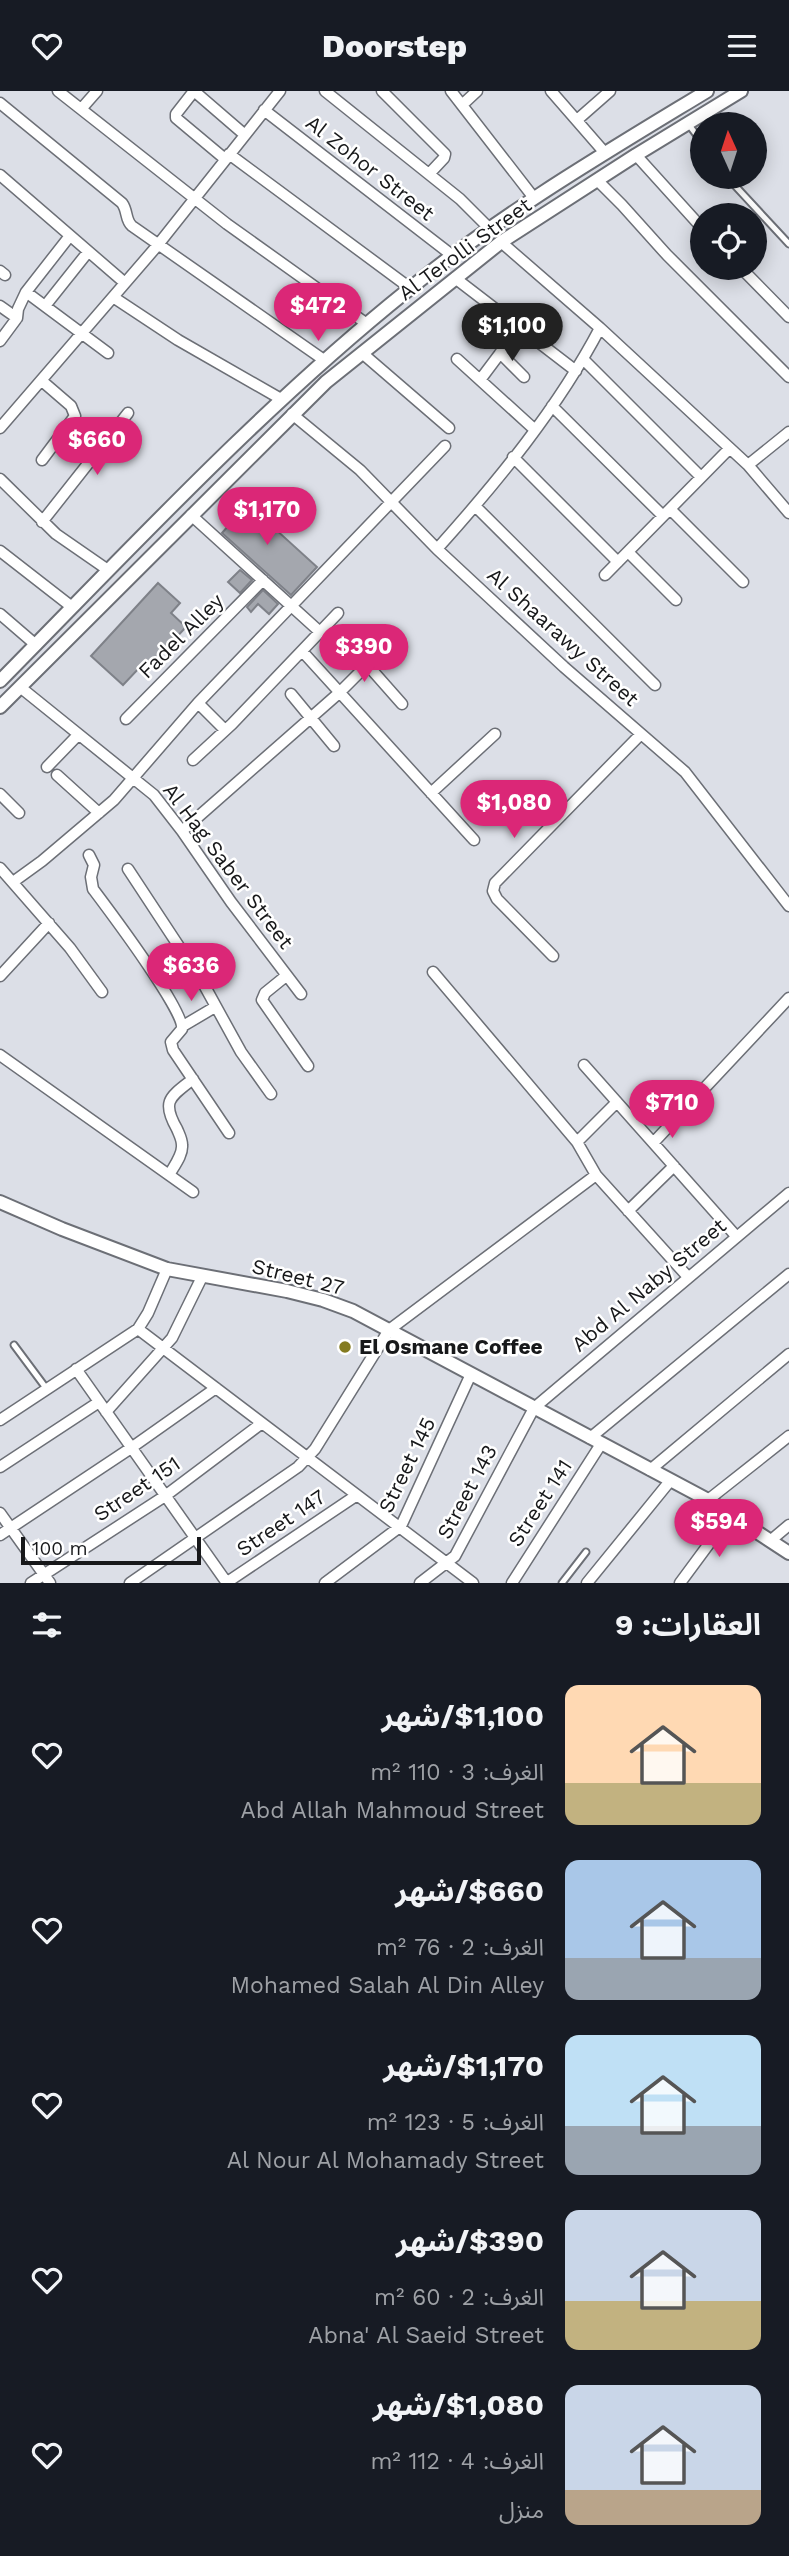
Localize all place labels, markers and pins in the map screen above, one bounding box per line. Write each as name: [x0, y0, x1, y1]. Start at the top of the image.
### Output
pin: $472: [277, 283, 359, 343]
pin: $1,100: [455, 303, 569, 363]
pin: $660: [56, 417, 138, 477]
pin: $1,170: [210, 487, 324, 547]
pin: $390: [323, 625, 405, 684]
pin: $1,080: [457, 781, 571, 840]
pin: $636: [150, 943, 232, 1003]
pin: $710: [631, 1081, 713, 1140]
place label: El Osmane Coffee: [359, 1334, 543, 1359]
marker: El Osmane Coffee: [337, 1339, 353, 1355]
pin: $594: [678, 1499, 760, 1559]

